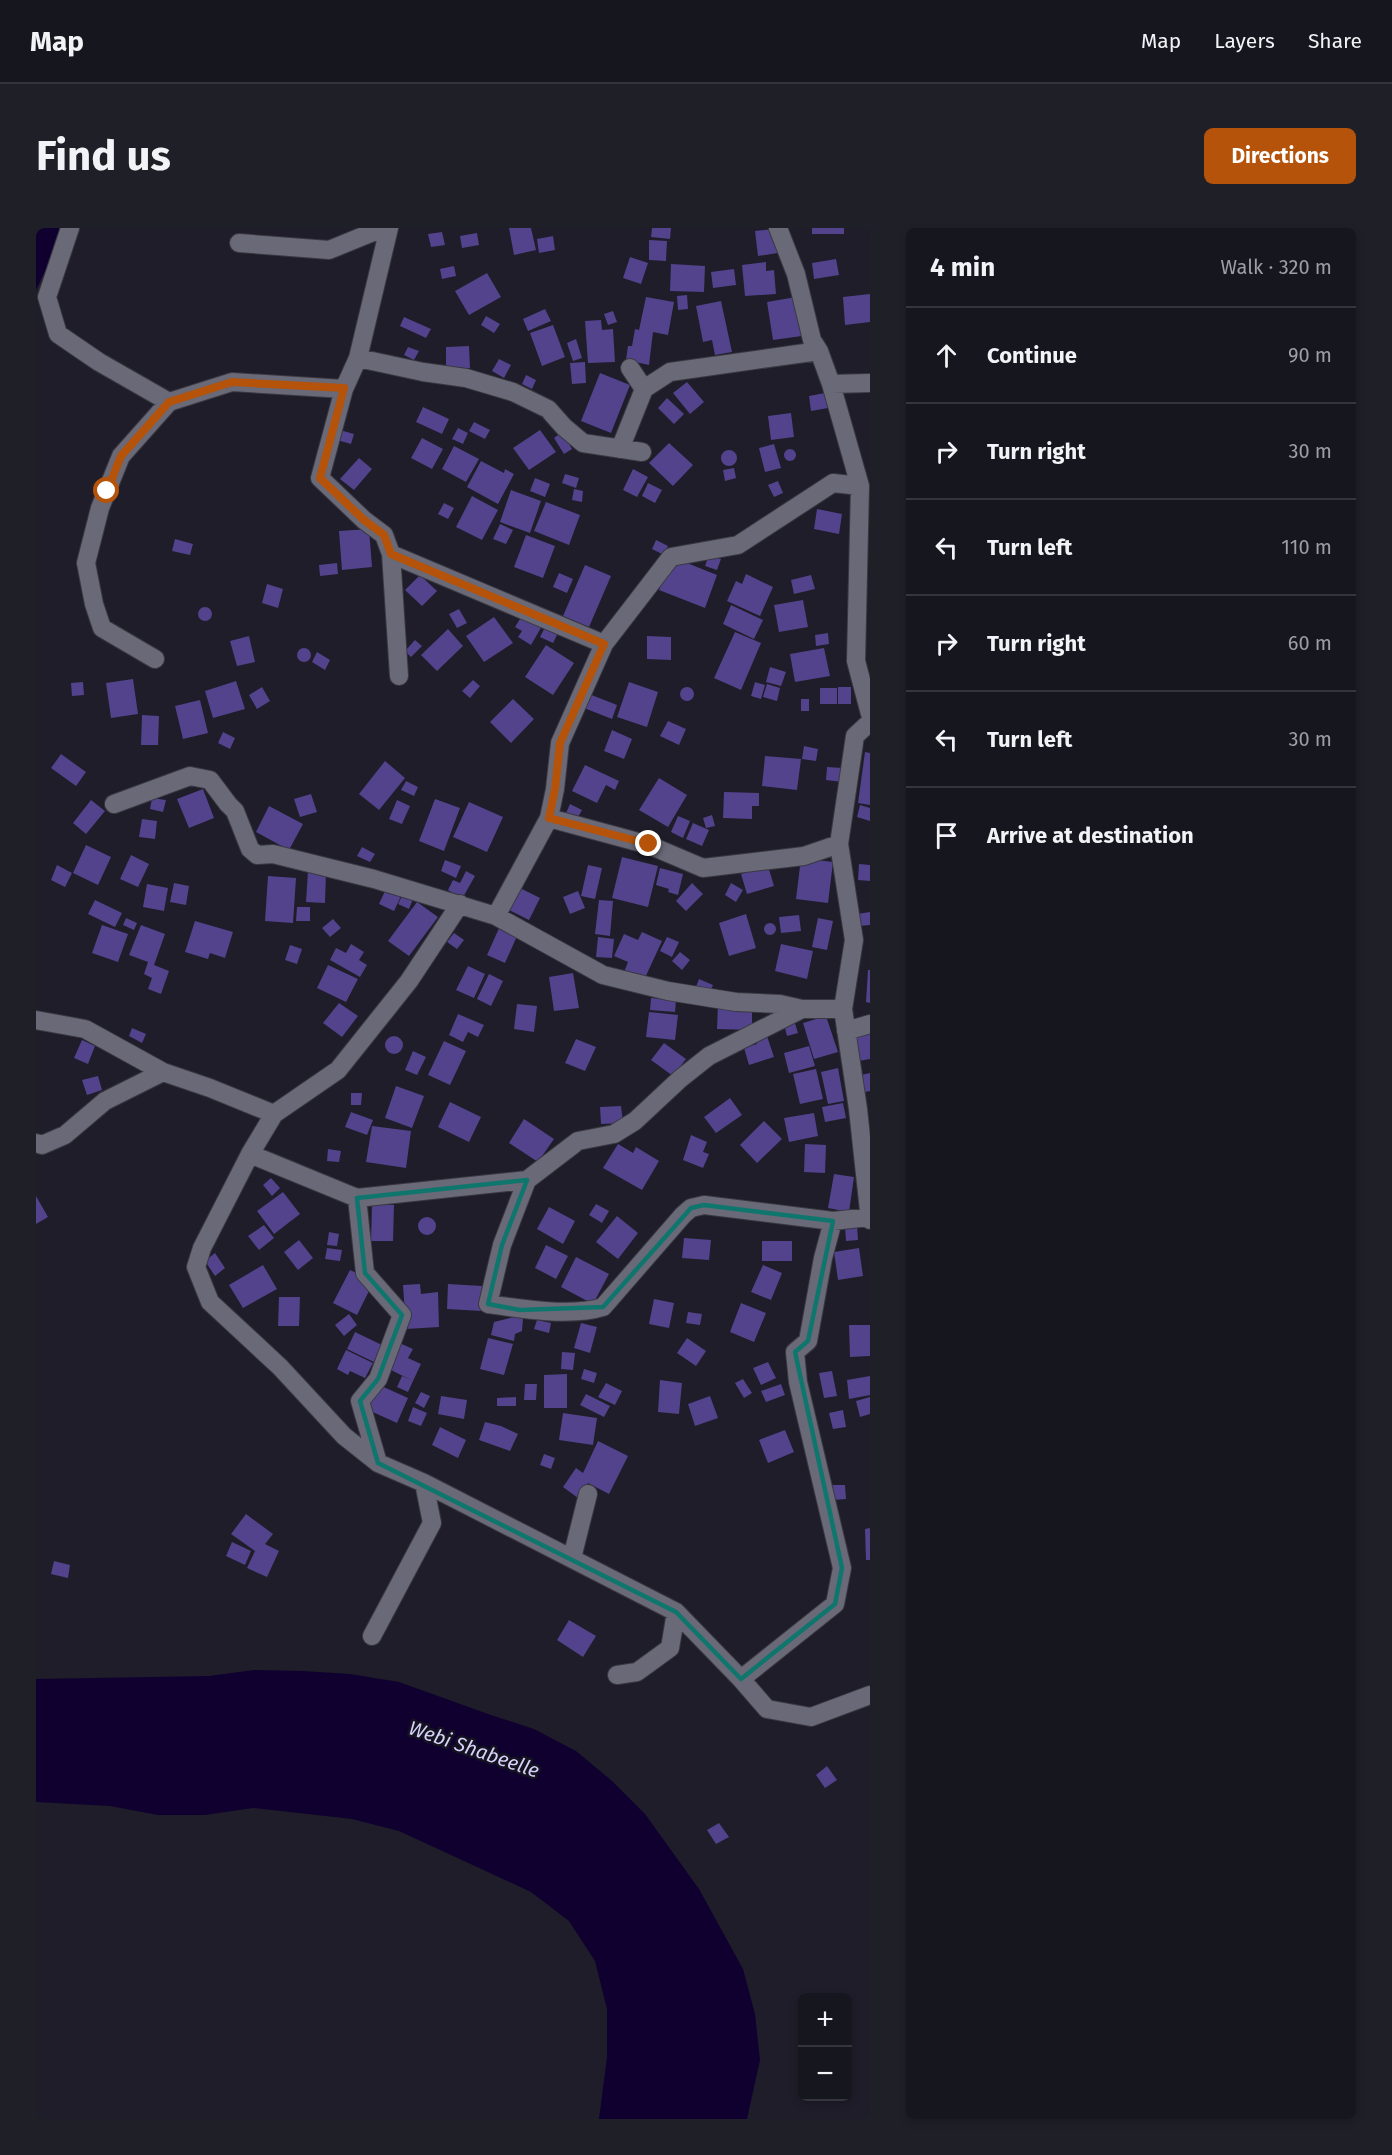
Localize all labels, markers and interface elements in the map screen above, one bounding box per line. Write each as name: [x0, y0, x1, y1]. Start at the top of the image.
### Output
text: Map: [30, 25, 84, 58]
text: Map: [1141, 28, 1181, 54]
text: Layers: [1214, 28, 1275, 54]
text: Share: [1308, 28, 1362, 54]
button: Directions: [1204, 128, 1356, 184]
text: Find us: [36, 131, 171, 181]
text: 4 min: [930, 252, 995, 283]
text: Walk · 320 m: [1221, 255, 1332, 279]
icon: ahead: [930, 339, 963, 372]
text: Continue: [987, 342, 1077, 369]
text: 90 m: [1288, 343, 1332, 367]
icon: right: [930, 435, 963, 468]
text: Turn right: [987, 438, 1086, 465]
text: 30 m: [1288, 439, 1332, 463]
route start: [93, 477, 119, 503]
icon: left: [930, 531, 963, 564]
text: Turn left: [987, 534, 1072, 561]
text: 110 m: [1281, 535, 1332, 559]
icon: right: [930, 627, 963, 660]
text: Turn right: [987, 630, 1086, 657]
text: 60 m: [1288, 631, 1332, 655]
icon: left: [930, 723, 963, 756]
text: Turn left: [987, 726, 1072, 753]
text: 30 m: [1288, 727, 1332, 751]
icon: arrive: [930, 819, 963, 852]
text: Arrive at destination: [987, 822, 1194, 849]
route end: [635, 830, 661, 856]
water label: Webi Shabeelle: [406, 1715, 542, 1783]
map controls: [798, 1993, 852, 2101]
button: +: [798, 1993, 852, 2047]
button: −: [798, 2047, 852, 2101]

